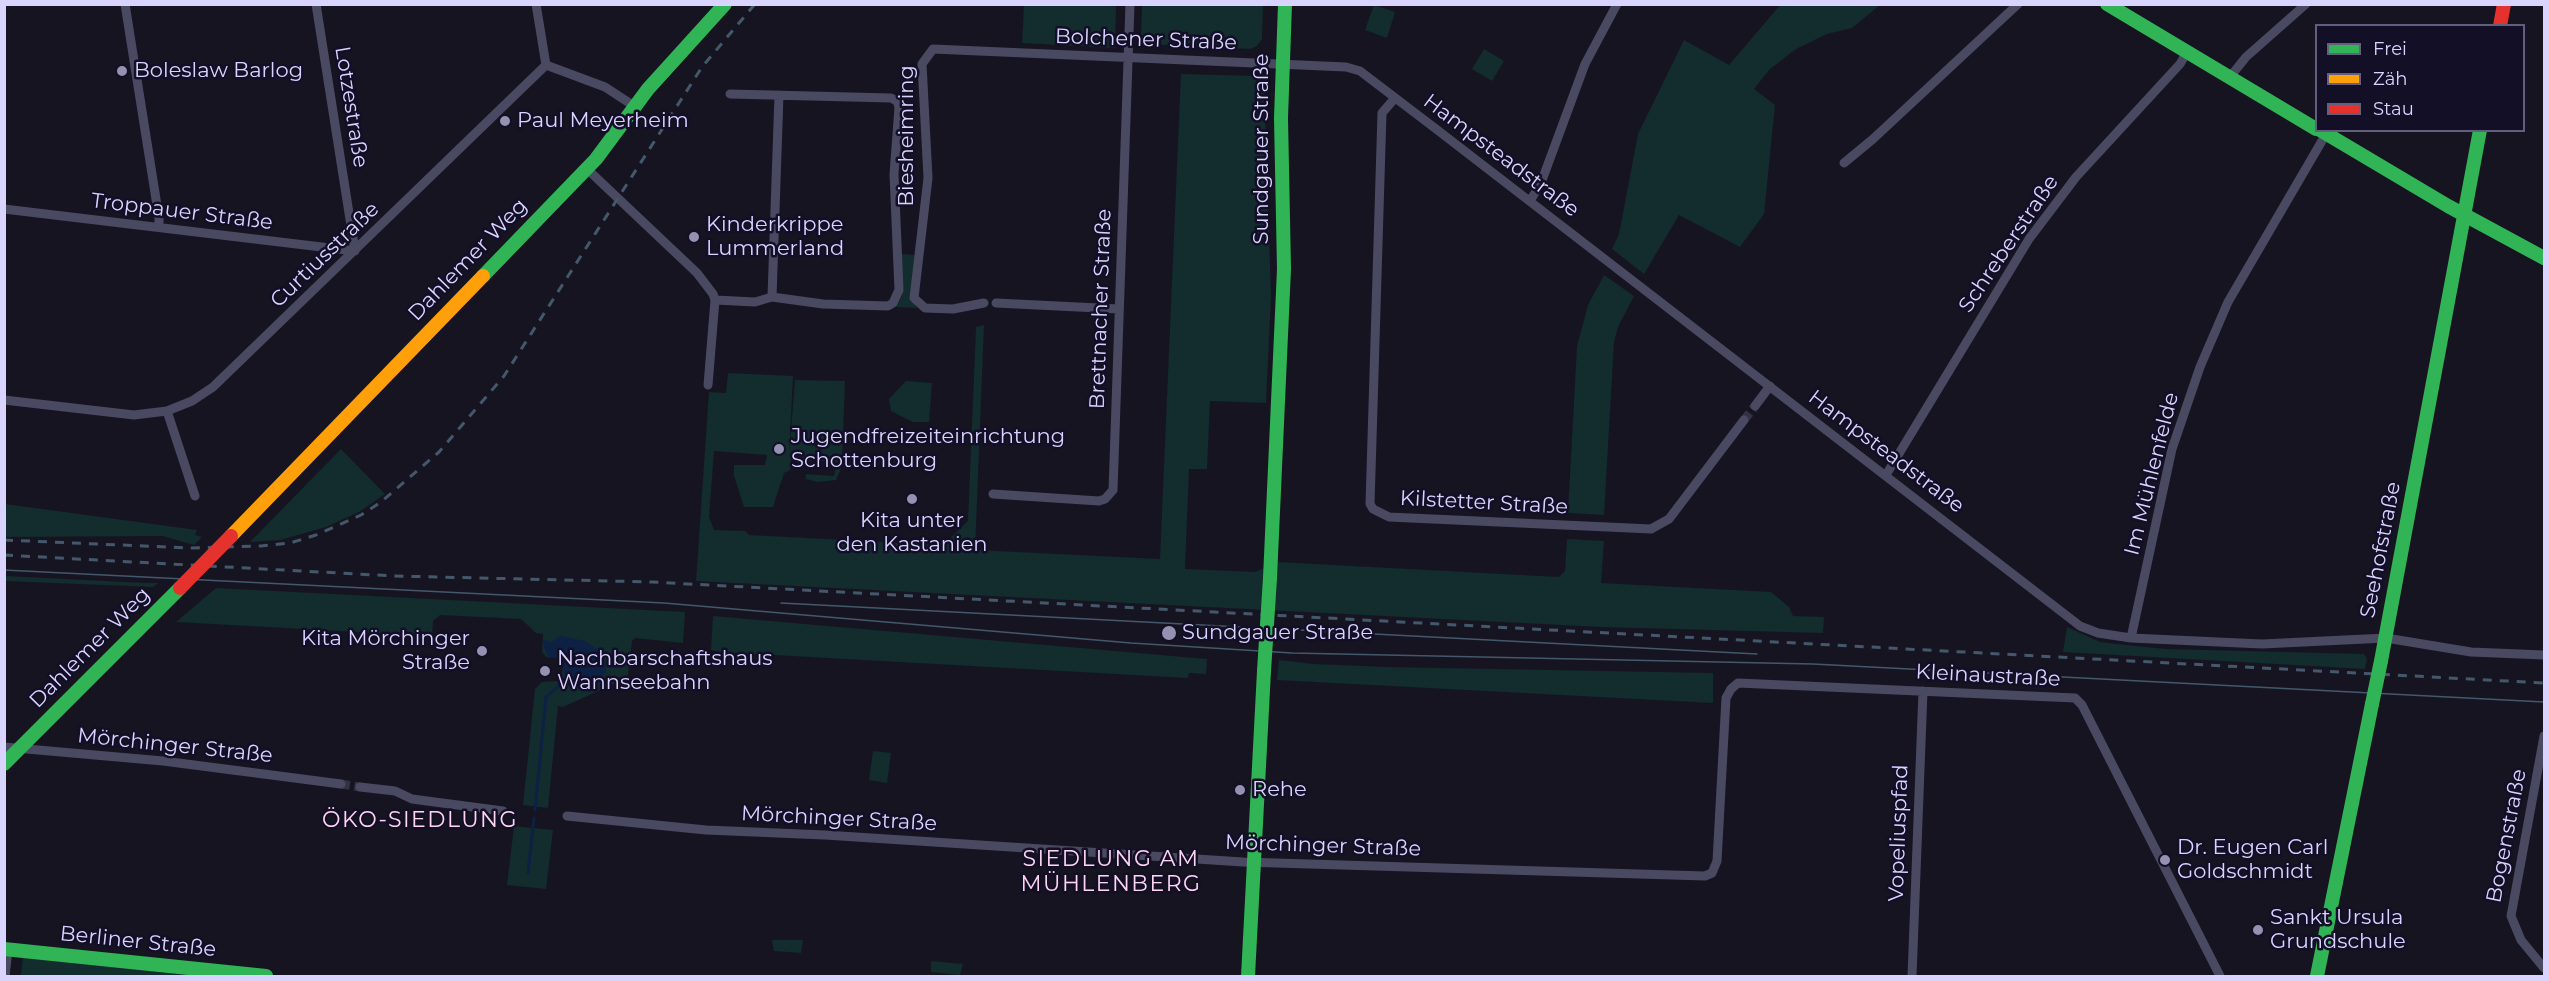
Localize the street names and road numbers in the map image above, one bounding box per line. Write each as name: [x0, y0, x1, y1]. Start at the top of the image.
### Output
street label: Bolchener Straße: [1055, 24, 1237, 56]
street label: Lotzestraße: [329, 44, 373, 170]
street label: Sundgauer Straße: [1249, 53, 1275, 245]
street label: Biesheimring: [894, 65, 920, 207]
street label: Hampsteadstraße: [1418, 89, 1584, 223]
street label: Schreberstraße: [1954, 170, 2064, 318]
street label: Troppauer Straße: [90, 188, 274, 236]
street label: Dahlemer Weg: [403, 194, 533, 326]
street label: Curtiusstraße: [265, 197, 385, 313]
street label: Brettnacher Straße: [1085, 208, 1117, 410]
street label: Hampsteadstraße: [1803, 385, 1969, 519]
street label: Im Mühlenfelde: [2120, 390, 2184, 558]
street label: Seehofstraße: [2355, 480, 2407, 620]
street label: Kilstetter Straße: [1399, 486, 1569, 520]
street label: Dahlemer Weg: [24, 582, 156, 714]
street label: Kleinaustraße: [1915, 660, 2061, 692]
street label: Mörchinger Straße: [76, 723, 274, 769]
street label: Vopeliuspfad: [1884, 764, 1914, 902]
street label: Bogenstraße: [2482, 767, 2532, 905]
street label: Mörchinger Straße: [740, 801, 938, 837]
street label: Mörchinger Straße: [1225, 830, 1421, 862]
street label: Berliner Straße: [59, 921, 217, 963]

